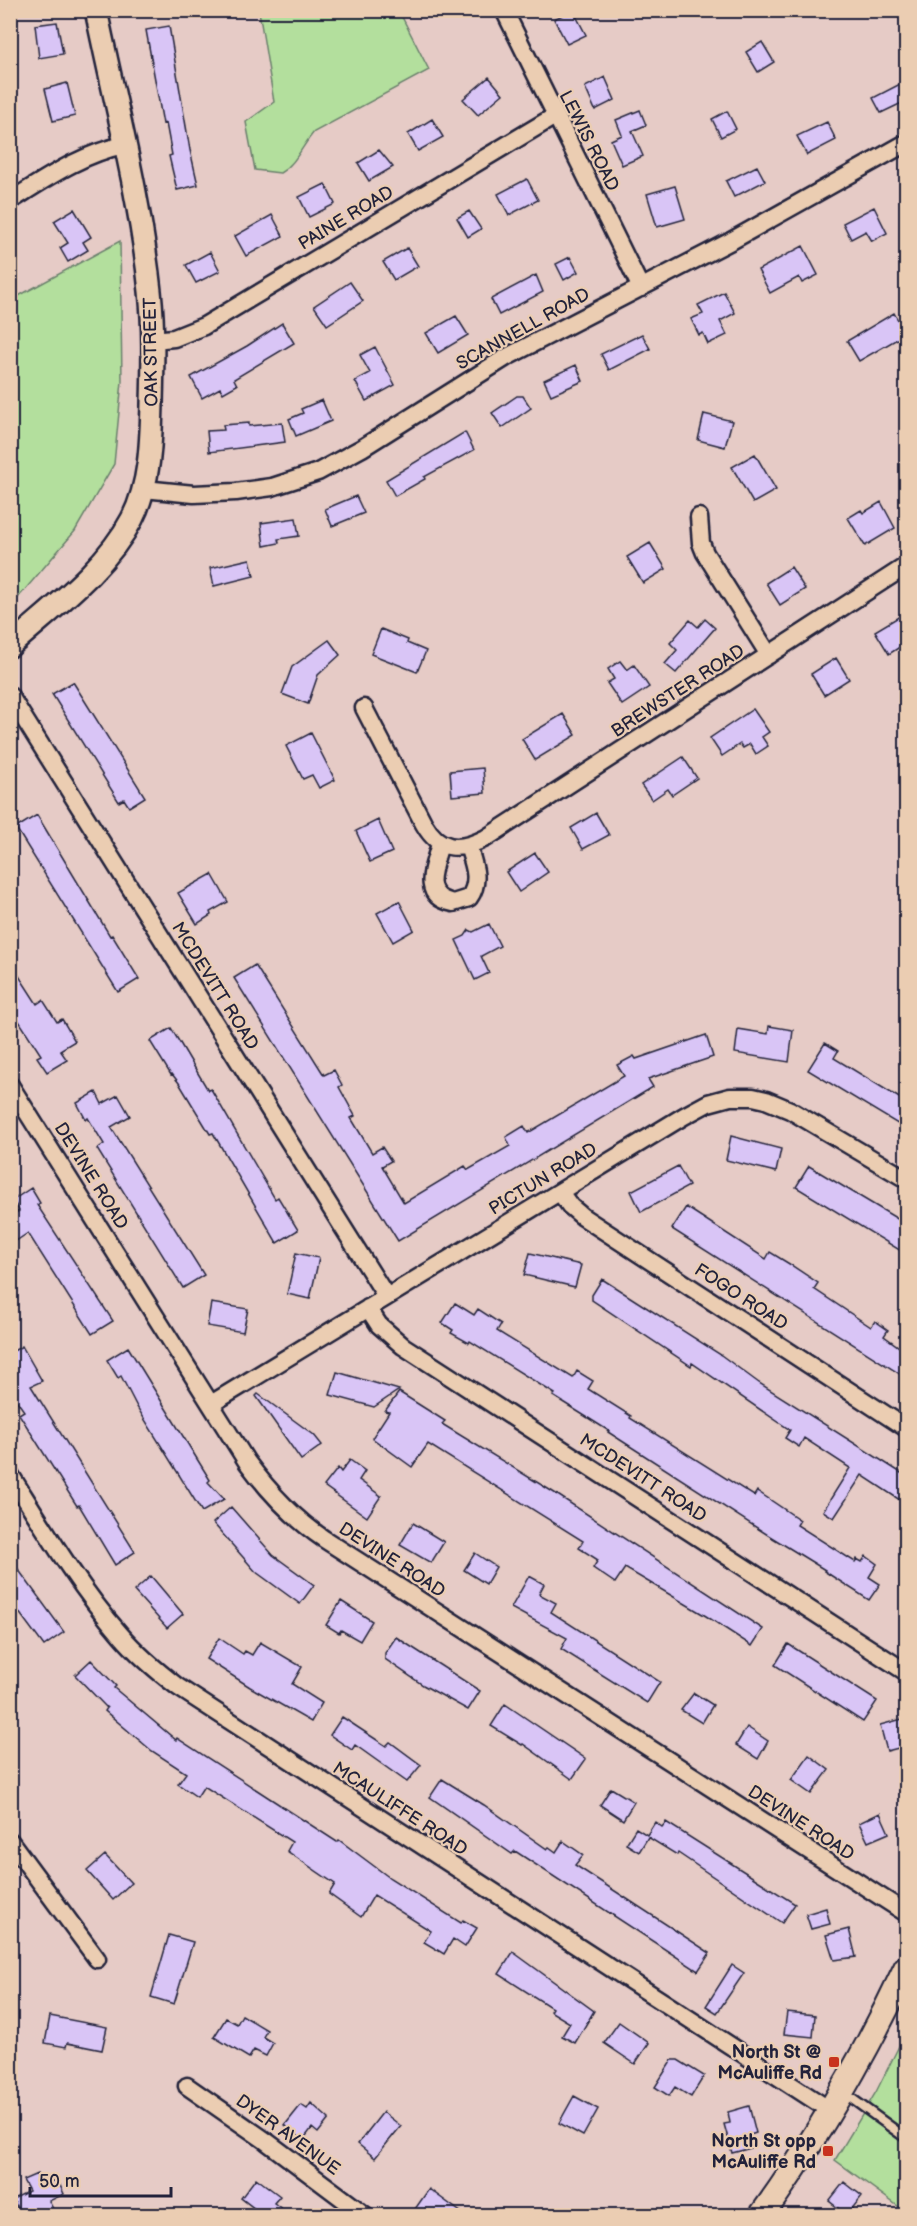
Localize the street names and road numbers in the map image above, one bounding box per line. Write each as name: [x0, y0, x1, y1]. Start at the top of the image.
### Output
street label: LEWIS ROAD: [555, 87, 623, 195]
street label: PAINE ROAD: [295, 181, 397, 255]
street label: SCANNELL ROAD: [453, 284, 593, 374]
street label: OAK STREET: [140, 297, 162, 407]
street label: BREWSTER ROAD: [608, 640, 748, 742]
street label: MCDEVITT ROAD: [167, 918, 263, 1054]
street label: DEVINE ROAD: [50, 1119, 132, 1233]
street label: PICTUN ROAD: [485, 1139, 601, 1219]
street label: FOGO ROAD: [691, 1259, 791, 1335]
street label: MCDEVITT ROAD: [576, 1429, 710, 1527]
street label: DEVINE ROAD: [335, 1518, 449, 1602]
street label: MCAULIFFE ROAD: [329, 1758, 471, 1860]
street label: DEVINE ROAD: [744, 1781, 858, 1865]
street label: DYER AVENUE: [232, 2090, 344, 2180]

